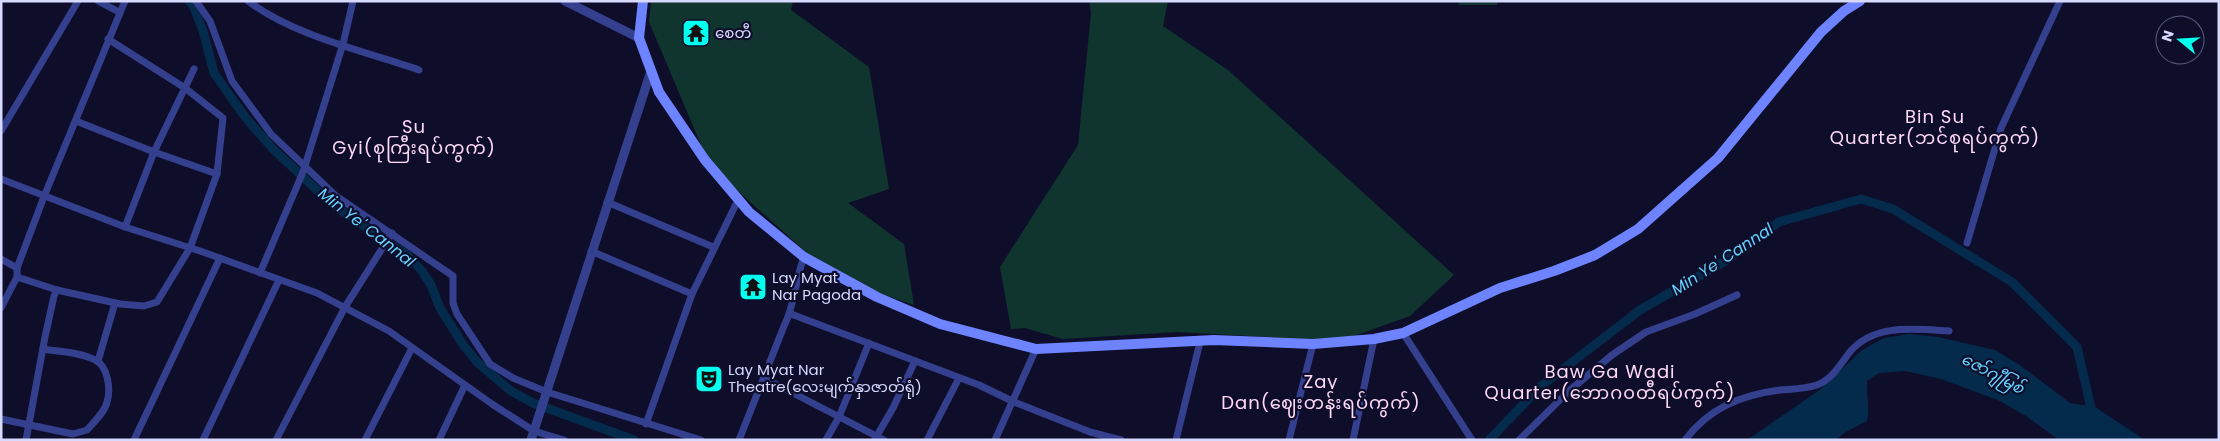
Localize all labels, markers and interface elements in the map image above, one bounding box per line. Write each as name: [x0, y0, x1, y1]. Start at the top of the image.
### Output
north arrow: [2155, 15, 2205, 65]
temple icon: စေတီ: [681, 18, 711, 48]
place label: စေတီ: [715, 22, 751, 43]
text: N: [2156, 28, 2179, 44]
district label: Bin Su Quarter(ဘင်စုရပ်ကွက်): [1830, 104, 2040, 153]
district label: Su Gyi(စုကြီးရပ်ကွက်): [332, 114, 496, 163]
water label: Min Ye' Cannal: [313, 182, 420, 273]
water label: Min Ye' Cannal: [1667, 218, 1778, 301]
place label: Lay Myat Nar Pagoda: [772, 267, 861, 305]
temple icon: Lay Myat Nar Pagoda: [738, 272, 768, 302]
water label: ဇော်ဂျီမြစ်: [1956, 347, 2030, 402]
place label: Lay Myat Nar Theatre(လေးမျက်နှာဇာတ်ရုံ): [728, 359, 922, 399]
district label: Baw Ga Wadi Quarter(ဘောဂ၀တီရပ်ကွက်): [1485, 359, 1735, 408]
theatre icon: Lay Myat Nar Theatre(လေးမျက်နှာဇာတ်ရုံ): [694, 364, 724, 394]
district label: Zay Dan(ဈေးတန်းရပ်ကွက်): [1221, 369, 1421, 418]

